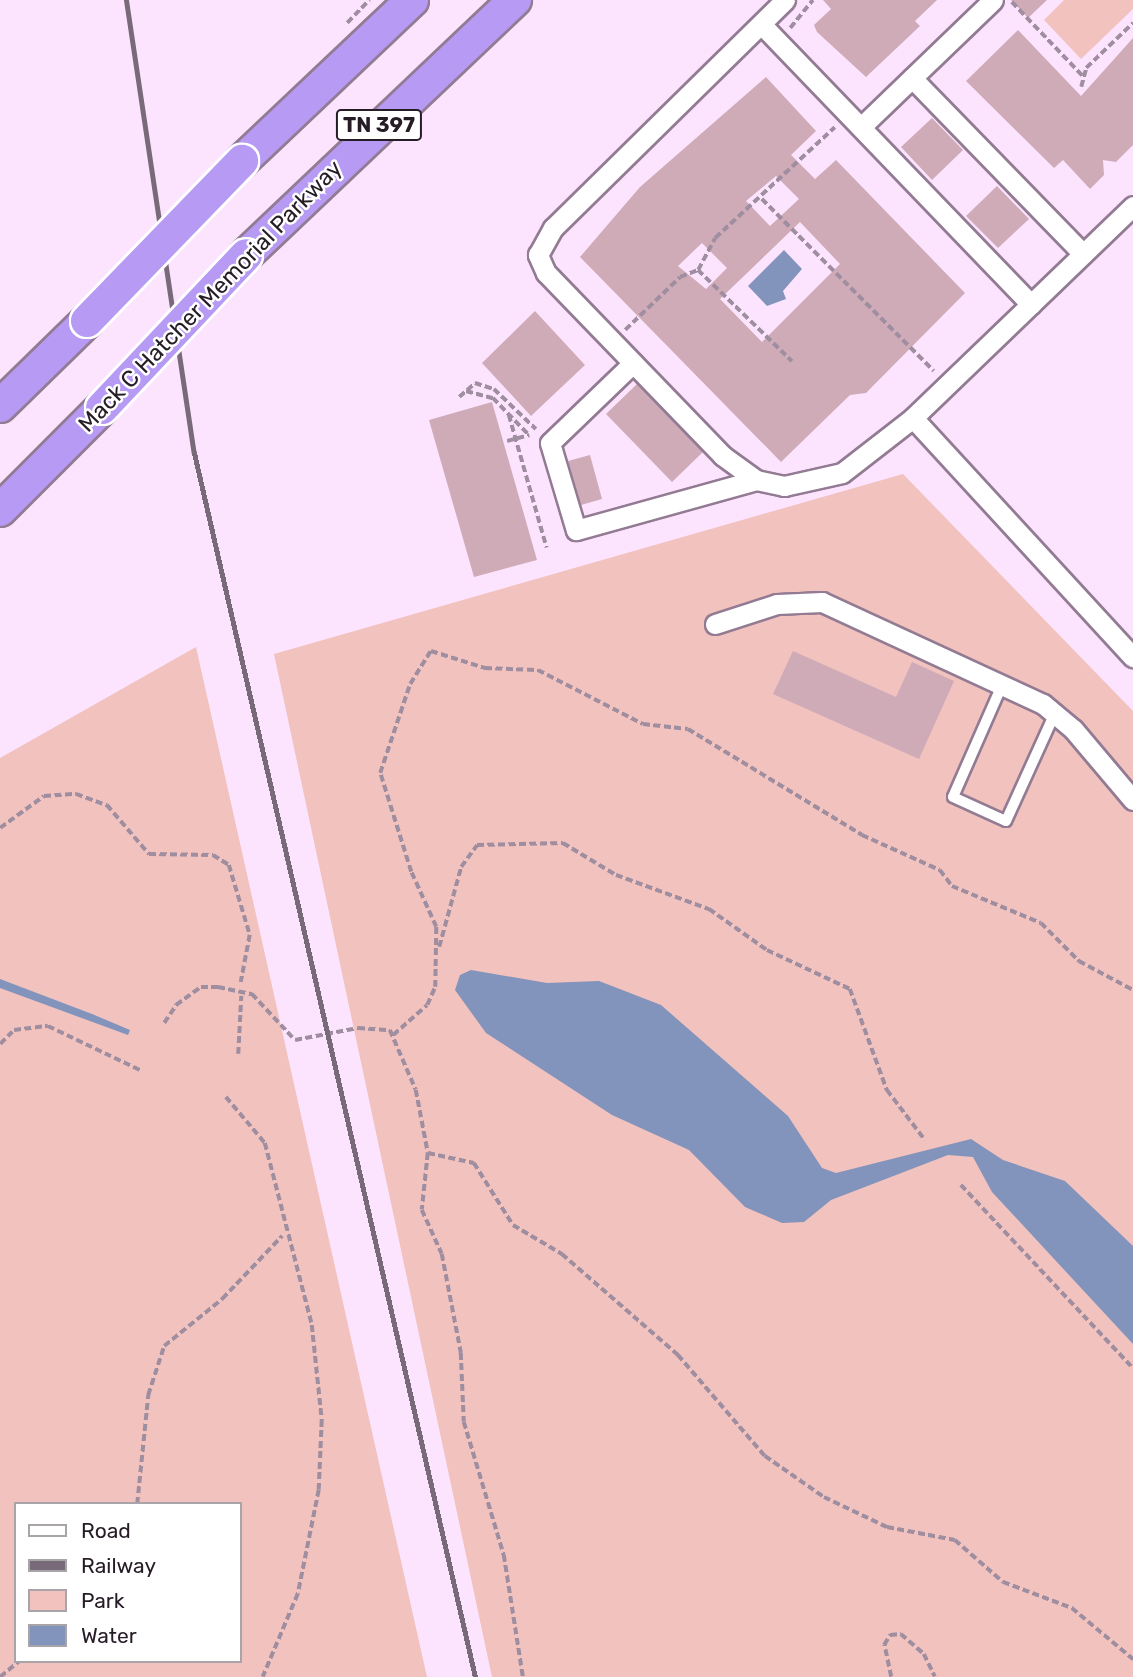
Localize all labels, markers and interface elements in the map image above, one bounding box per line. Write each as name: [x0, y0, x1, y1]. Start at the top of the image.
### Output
road number: TN 397: [335, 108, 423, 142]
street label: Mack C Hatcher Memorial Parkway: [72, 154, 348, 438]
legend: [14, 1502, 242, 1663]
text: Road: [81, 1518, 131, 1543]
text: Railway: [81, 1553, 156, 1578]
text: Park: [81, 1588, 125, 1613]
text: Water: [81, 1623, 137, 1648]

